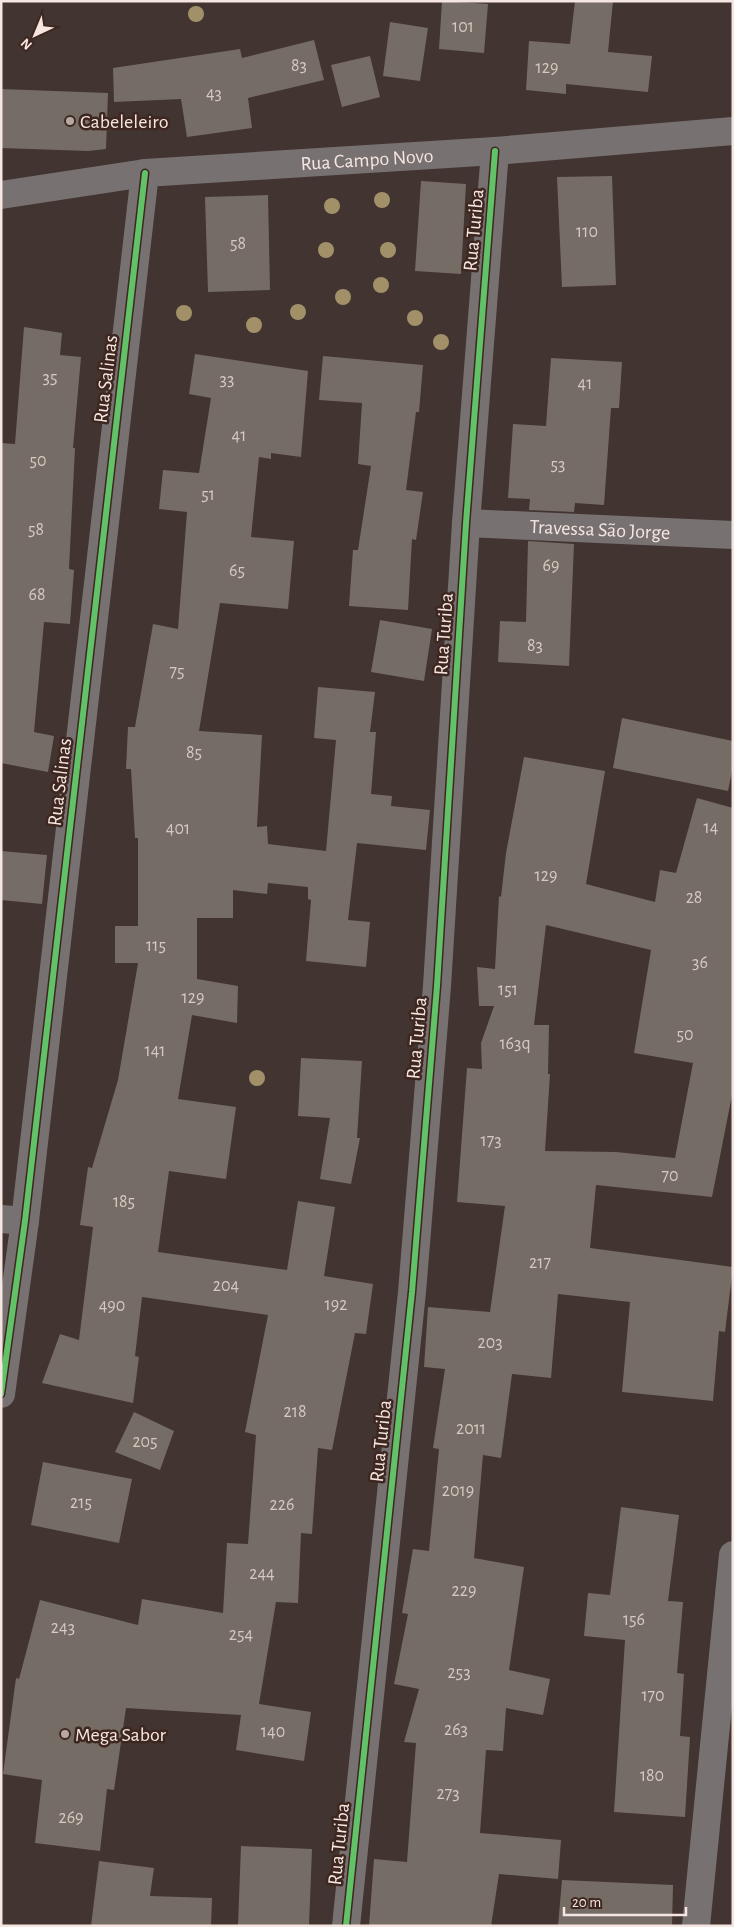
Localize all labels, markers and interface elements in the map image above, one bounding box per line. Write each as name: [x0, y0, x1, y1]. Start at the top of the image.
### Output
north arrow: [10, 10, 60, 60]
house number: 101: [452, 18, 474, 36]
text: N: [18, 35, 35, 52]
house number: 83: [291, 57, 307, 75]
house number: 129: [536, 59, 558, 77]
house number: 43: [206, 85, 222, 103]
place label: Cabeleleiro: [80, 112, 169, 132]
marker: Cabeleleiro: [64, 115, 76, 127]
street label: Rua Campo Novo: [300, 146, 434, 174]
street label: Rua Turiba: [460, 188, 488, 272]
house number: 110: [576, 223, 598, 241]
house number: 58: [230, 235, 246, 253]
street label: Rua Salinas: [91, 334, 121, 424]
house number: 35: [43, 369, 57, 387]
house number: 33: [220, 371, 234, 389]
house number: 41: [578, 375, 592, 393]
house number: 41: [232, 427, 246, 445]
house number: 50: [29, 452, 47, 470]
house number: 53: [551, 456, 565, 474]
house number: 51: [201, 486, 215, 504]
street label: Travessa São Jorge: [529, 517, 671, 543]
house number: 58: [28, 521, 44, 539]
house number: 69: [543, 557, 559, 575]
house number: 65: [229, 562, 245, 580]
house number: 68: [29, 586, 46, 604]
street label: Rua Turiba: [431, 592, 457, 676]
house number: 83: [527, 637, 543, 655]
house number: 75: [169, 663, 185, 681]
street label: Rua Salinas: [45, 737, 75, 827]
house number: 85: [186, 744, 202, 762]
house number: 14: [704, 819, 719, 837]
house number: 401: [166, 820, 190, 838]
house number: 129: [535, 867, 557, 885]
house number: 28: [686, 889, 702, 907]
house number: 115: [146, 937, 166, 955]
house number: 36: [692, 954, 708, 972]
house number: 151: [498, 981, 518, 999]
house number: 129: [182, 989, 204, 1007]
street label: Rua Turiba: [403, 996, 431, 1080]
house number: 50: [676, 1026, 694, 1044]
house number: 163q: [499, 1035, 531, 1053]
house number: 141: [144, 1042, 166, 1060]
house number: 173: [480, 1132, 502, 1150]
house number: 70: [661, 1167, 679, 1185]
house number: 185: [113, 1193, 135, 1211]
house number: 217: [529, 1254, 551, 1272]
house number: 204: [213, 1277, 240, 1295]
house number: 192: [325, 1296, 347, 1314]
house number: 490: [99, 1297, 125, 1315]
house number: 203: [477, 1334, 503, 1352]
street label: Rua Turiba: [367, 1399, 395, 1483]
house number: 218: [284, 1403, 306, 1421]
house number: 2011: [456, 1420, 486, 1438]
house number: 205: [132, 1433, 158, 1451]
house number: 2019: [442, 1482, 474, 1500]
house number: 215: [70, 1494, 92, 1512]
house number: 226: [270, 1496, 294, 1514]
house number: 244: [249, 1565, 275, 1583]
house number: 229: [452, 1582, 476, 1600]
house number: 156: [623, 1611, 645, 1629]
house number: 243: [51, 1619, 75, 1637]
house number: 254: [229, 1626, 254, 1644]
house number: 253: [447, 1664, 471, 1682]
house number: 170: [641, 1687, 665, 1705]
house number: 263: [444, 1721, 468, 1739]
house number: 140: [261, 1723, 285, 1741]
place label: Mega Sabor: [75, 1725, 167, 1745]
marker: Mega Sabor: [59, 1728, 71, 1740]
house number: 180: [640, 1767, 664, 1785]
house number: 273: [436, 1785, 460, 1803]
street label: Rua Turiba: [325, 1802, 353, 1886]
house number: 269: [58, 1809, 84, 1827]
scale bar: [564, 1884, 686, 1916]
text: 20 m: [572, 1895, 601, 1910]

